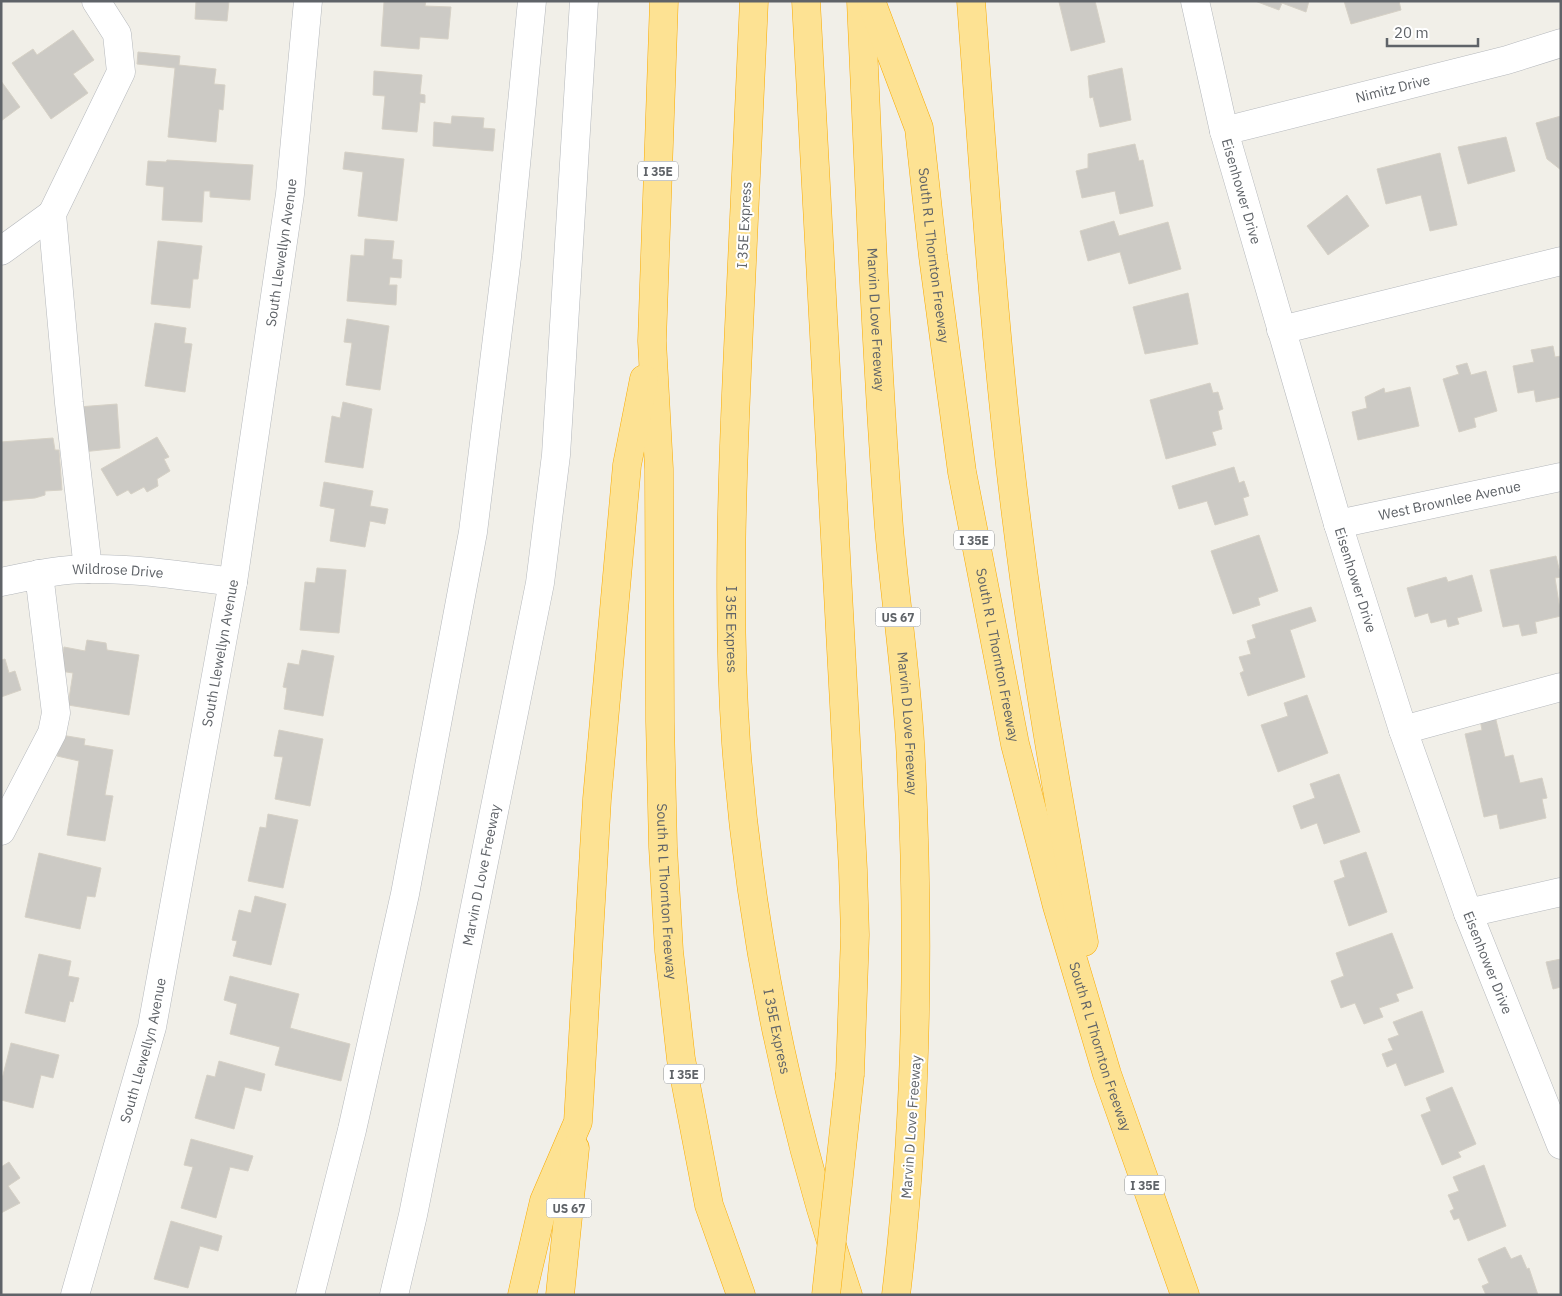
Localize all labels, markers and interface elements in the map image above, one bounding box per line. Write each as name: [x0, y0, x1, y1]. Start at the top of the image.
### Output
scale bar: [1387, 15, 1478, 47]
text: 20 m: [1394, 23, 1429, 42]
street label: Nimitz Drive: [1354, 71, 1432, 107]
street label: Eisenhower Drive: [1218, 136, 1265, 247]
road number: I 35E: [638, 162, 678, 180]
street label: South R L Thornton Freeway: [914, 167, 954, 344]
street label: South Llewellyn Avenue: [262, 178, 300, 328]
street label: I 35E Express: [733, 181, 755, 269]
street label: Marvin D Love Freeway: [863, 247, 889, 392]
street label: West Brownlee Avenue: [1377, 477, 1523, 524]
street label: Eisenhower Drive: [1331, 525, 1381, 635]
road number: I 35E: [954, 530, 994, 550]
street label: Wildrose Drive: [72, 560, 165, 582]
street label: South R L Thornton Freeway: [972, 567, 1023, 743]
street label: South Llewellyn Avenue: [198, 578, 242, 728]
street label: I 35E Express: [722, 586, 741, 673]
road number: US 67: [876, 608, 920, 626]
street label: Marvin D Love Freeway: [893, 651, 922, 795]
street label: Marvin D Love Freeway: [458, 803, 504, 947]
street label: South R L Thornton Freeway: [653, 803, 681, 981]
street label: Eisenhower Drive: [1459, 909, 1517, 1017]
street label: South R L Thornton Freeway: [1065, 960, 1135, 1134]
street label: South Llewellyn Avenue: [116, 976, 170, 1125]
street label: I 35E Express: [759, 987, 795, 1076]
street label: Marvin D Love Freeway: [897, 1055, 925, 1199]
road number: I 35E: [664, 1064, 704, 1084]
road number: I 35E: [1125, 1176, 1165, 1194]
road number: US 67: [546, 1198, 592, 1218]

